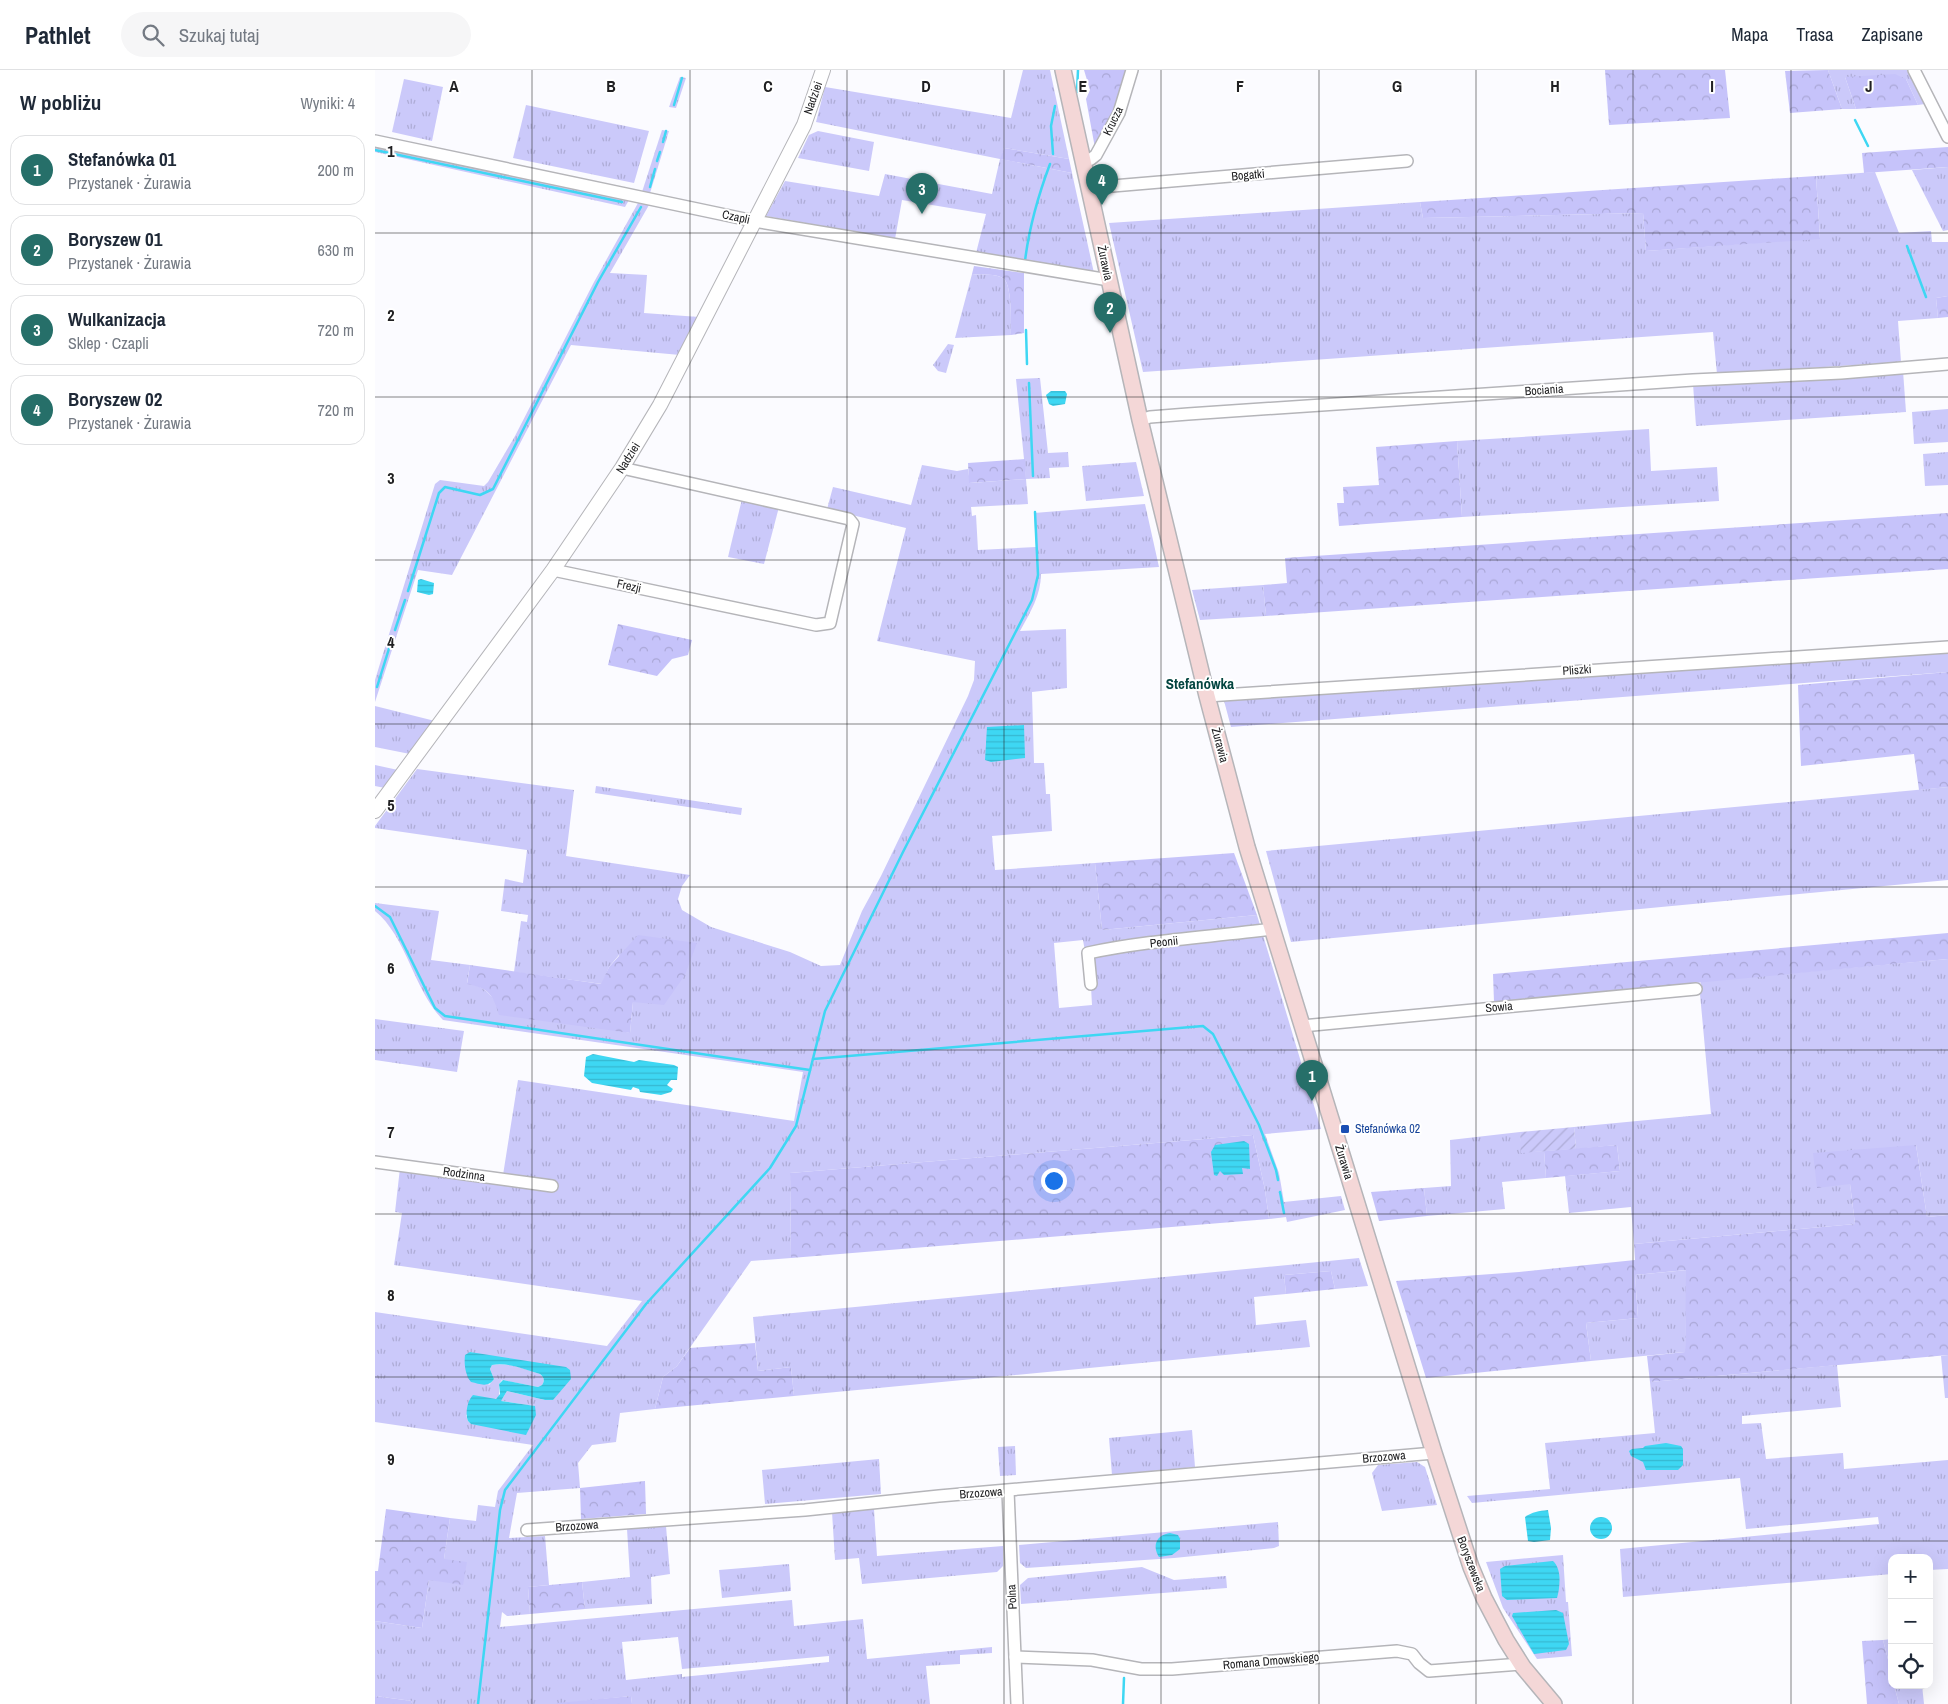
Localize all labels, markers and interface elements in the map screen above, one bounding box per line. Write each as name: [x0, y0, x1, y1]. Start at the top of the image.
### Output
search box: [121, 12, 471, 57]
text: Pathlet: [25, 19, 91, 51]
icon: search: [139, 21, 167, 49]
text: Szukaj tutaj: [179, 22, 259, 48]
text: Mapa: [1731, 22, 1768, 47]
text: Trasa: [1796, 22, 1833, 47]
text: Zapisane: [1861, 22, 1923, 47]
text: A: [449, 75, 459, 97]
text: B: [606, 75, 616, 97]
text: C: [763, 75, 773, 97]
text: D: [921, 75, 931, 97]
text: E: [1079, 75, 1088, 97]
text: F: [1236, 75, 1244, 97]
text: G: [1392, 75, 1402, 97]
text: H: [1550, 75, 1560, 97]
text: I: [1710, 75, 1714, 97]
text: J: [1865, 75, 1873, 97]
street label: Nadziei: [800, 79, 826, 117]
text: W pobliżu: [20, 88, 101, 117]
text: Wyniki: 4: [300, 92, 355, 114]
street label: Krucza: [1099, 103, 1127, 138]
text: 1: [387, 140, 395, 162]
text: Stefanówka 01: [68, 146, 176, 172]
text: 1: [33, 159, 41, 181]
text: 200 m: [318, 159, 354, 181]
pin: 4: [1086, 164, 1118, 205]
street label: Bogatki: [1231, 166, 1265, 184]
text: Przystanek · Żurawia: [68, 172, 191, 194]
pin: 3: [906, 173, 938, 214]
street label: Czapli: [721, 206, 751, 228]
text: Boryszew 01: [68, 226, 162, 252]
text: 2: [33, 239, 41, 261]
text: 630 m: [318, 239, 354, 261]
street label: Żurawia: [1093, 244, 1117, 283]
text: Przystanek · Żurawia: [68, 252, 191, 274]
pin: 2: [1094, 292, 1126, 333]
text: 2: [387, 304, 395, 326]
text: Wulkanizacja: [68, 306, 166, 332]
text: 3: [33, 319, 41, 341]
text: 720 m: [318, 319, 354, 341]
text: Sklep · Czapli: [68, 332, 149, 354]
street label: Bociania: [1524, 381, 1564, 399]
text: Boryszew 02: [68, 386, 162, 412]
text: 4: [33, 399, 41, 421]
text: 720 m: [318, 399, 354, 421]
text: Przystanek · Żurawia: [68, 412, 191, 434]
street label: Nadziei: [612, 439, 644, 477]
text: 3: [387, 467, 395, 489]
street label: Frezji: [615, 576, 643, 596]
text: 4: [387, 631, 395, 653]
street label: Pliszki: [1562, 661, 1592, 679]
district label: Stefanówka: [1166, 673, 1234, 694]
street label: Żurawia: [1208, 726, 1232, 765]
text: 5: [387, 794, 395, 816]
street label: Peonii: [1149, 933, 1179, 951]
text: 6: [387, 957, 395, 979]
street label: Sowia: [1485, 998, 1514, 1016]
pin: 1: [1296, 1060, 1328, 1101]
text: 7: [387, 1121, 395, 1143]
place label: Stefanówka 02: [1355, 1121, 1420, 1137]
marker: Stefanówka 02: [1339, 1123, 1351, 1135]
street label: Żurawia: [1331, 1143, 1357, 1182]
street label: Rodzinna: [442, 1163, 486, 1185]
your location: [1041, 1168, 1067, 1194]
text: 8: [387, 1284, 395, 1306]
street label: Brzozowa: [1362, 1447, 1407, 1467]
text: 9: [387, 1448, 395, 1470]
street label: Brzozowa: [959, 1483, 1004, 1502]
street label: Brzozowa: [555, 1516, 600, 1535]
street label: Boryszewska: [1453, 1534, 1489, 1594]
map controls: [1888, 1554, 1933, 1689]
button: +: [1888, 1554, 1933, 1599]
street label: Polna: [1003, 1583, 1021, 1610]
button: −: [1888, 1599, 1933, 1644]
button: locate: [1888, 1644, 1933, 1689]
street label: Romana Dmowskiego: [1222, 1649, 1320, 1673]

